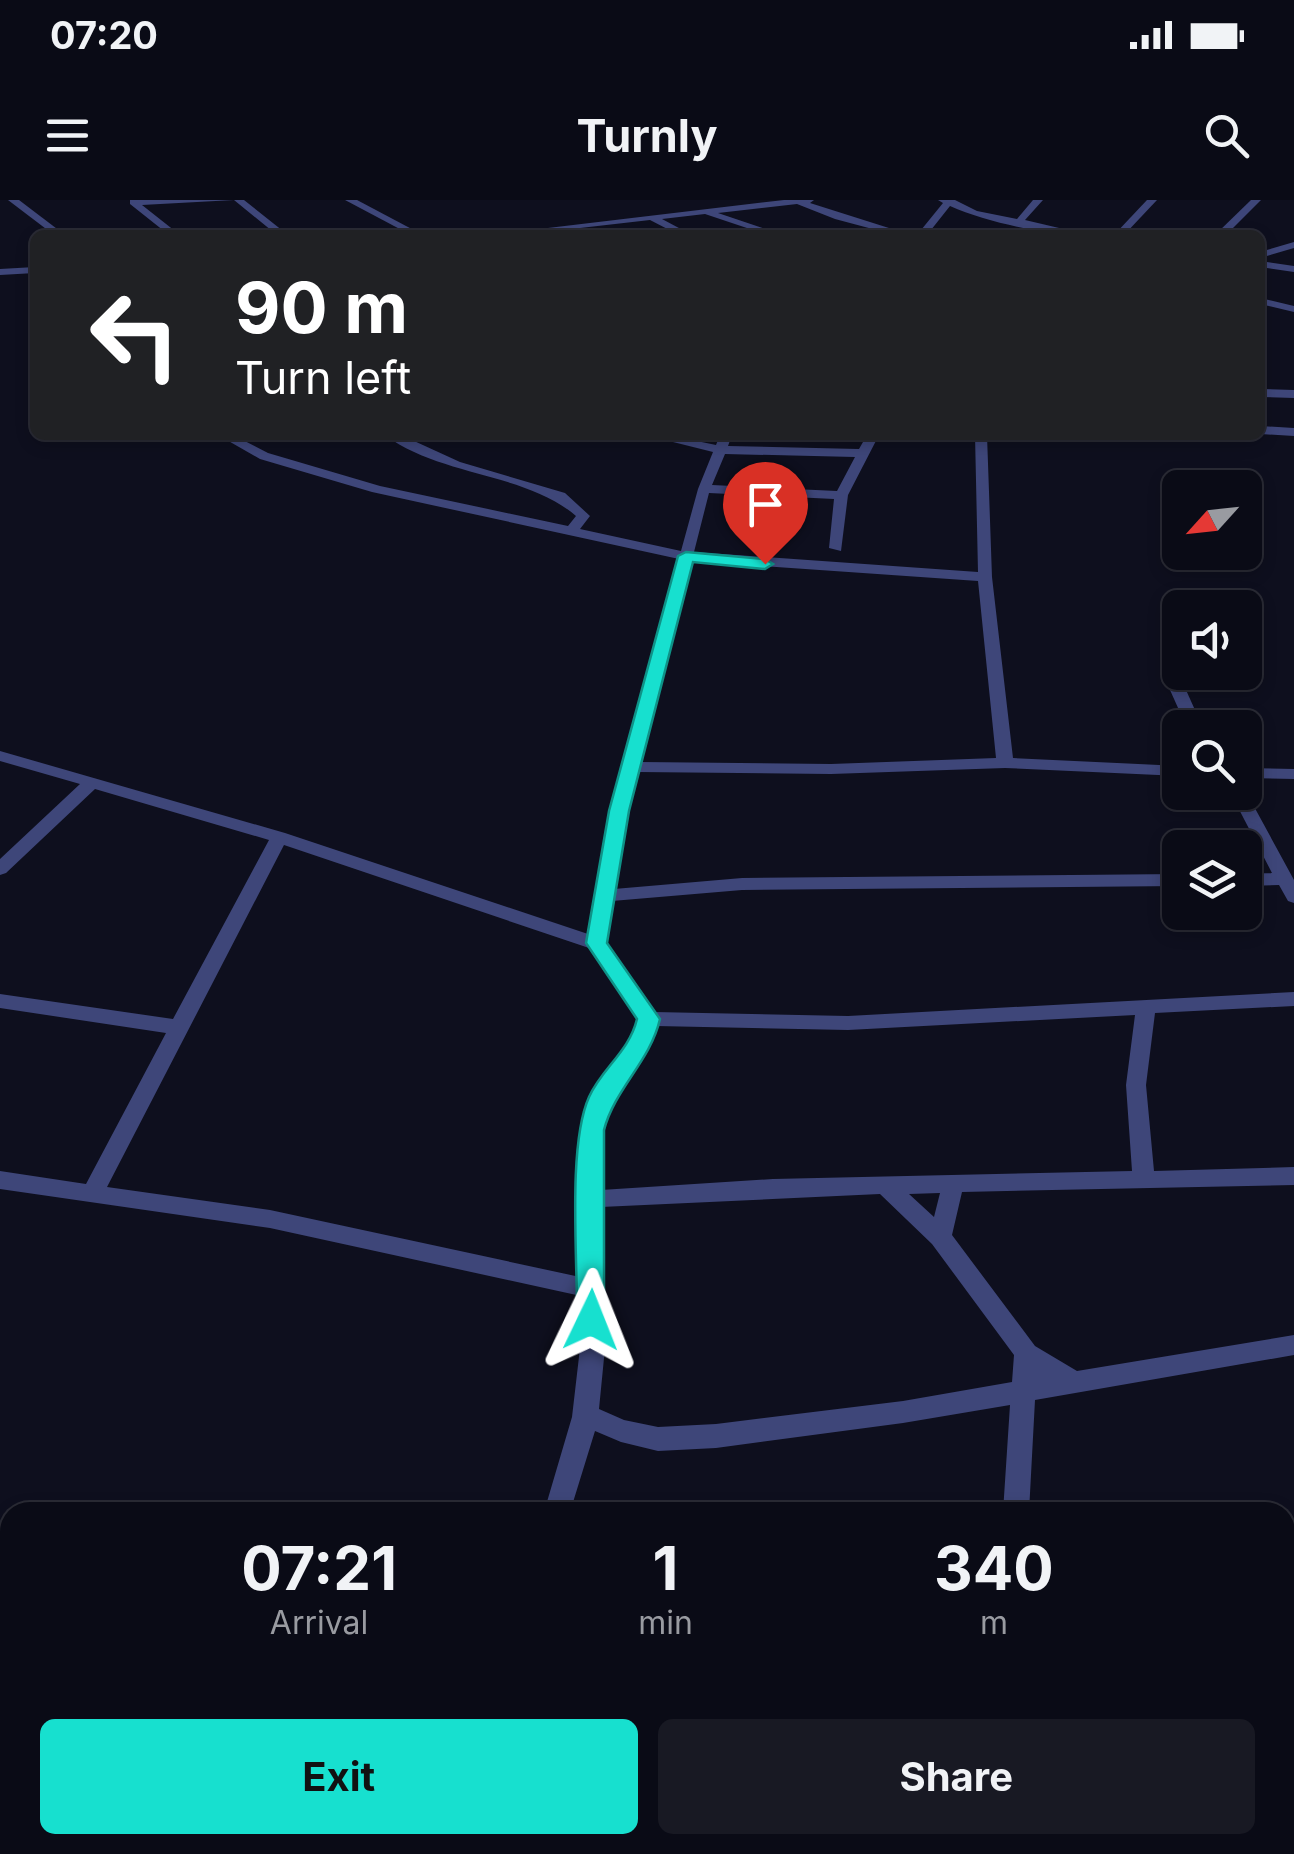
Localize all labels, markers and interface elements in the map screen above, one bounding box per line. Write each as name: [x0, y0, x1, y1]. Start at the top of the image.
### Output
text: 07:20: [50, 12, 158, 58]
icon: menu: [40, 108, 95, 163]
text: Turnly: [576, 108, 718, 163]
icon: search: [1199, 108, 1254, 163]
text: 90 m: [235, 265, 408, 350]
icon: left: [70, 270, 200, 400]
text: Turn left: [235, 350, 411, 405]
pin: [723, 462, 808, 565]
north arrow: [1162, 470, 1262, 570]
map controls: [1162, 470, 1262, 930]
icon: arrive: [738, 477, 793, 532]
button: sound: [1162, 590, 1262, 690]
button: search: [1162, 710, 1262, 810]
button: layers: [1162, 830, 1262, 930]
position arrow: [539, 1268, 643, 1372]
text: 07:21: [241, 1532, 397, 1604]
text: 1: [653, 1532, 678, 1604]
text: 340: [934, 1532, 1054, 1604]
text: Arrival: [270, 1603, 368, 1642]
text: min: [638, 1603, 693, 1642]
text: m: [980, 1603, 1008, 1642]
button: Exit: [40, 1719, 638, 1834]
button: Share: [658, 1719, 1255, 1834]

